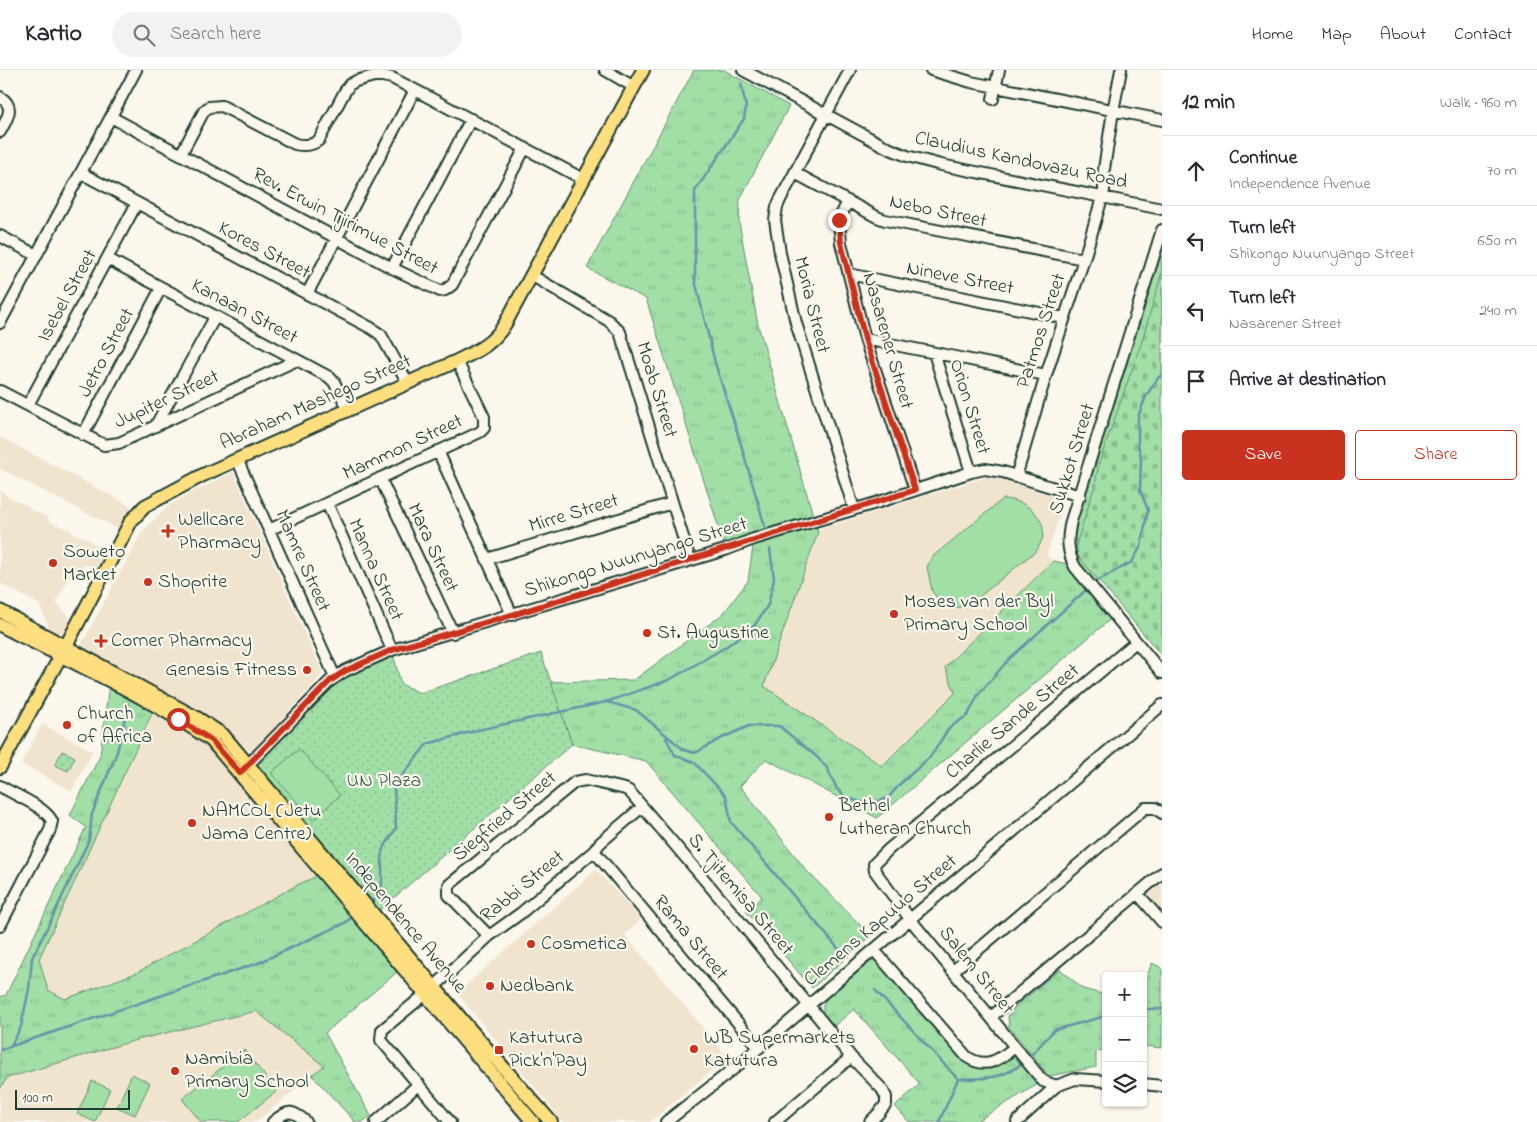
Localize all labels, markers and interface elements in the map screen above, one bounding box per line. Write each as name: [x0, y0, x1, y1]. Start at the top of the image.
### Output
search box: [112, 12, 462, 57]
text: Kartio: [25, 17, 82, 52]
icon: search: [130, 21, 158, 49]
text: Search here: [170, 21, 261, 48]
text: Home: [1252, 22, 1293, 48]
text: Map: [1321, 22, 1352, 48]
text: About: [1380, 22, 1426, 48]
text: Contact: [1454, 22, 1512, 48]
text: 12 min: [1182, 88, 1235, 118]
text: Walk · 960 m: [1440, 91, 1517, 115]
street label: Claudius Kandovazu Road: [912, 124, 1130, 198]
text: Continue: [1229, 145, 1297, 172]
icon: ahead: [1182, 157, 1210, 185]
text: 70 m: [1487, 159, 1517, 183]
street label: Rev. Erwin Tjirimue Street: [247, 161, 443, 283]
text: Independence Avenue: [1229, 172, 1371, 196]
street label: Nebo Street: [887, 188, 990, 237]
route end: [828, 209, 851, 232]
street label: Kores Street: [213, 215, 316, 288]
text: Turn left: [1229, 215, 1296, 242]
icon: left: [1182, 227, 1210, 255]
text: 650 m: [1477, 229, 1517, 253]
text: Shikongo Nuunyango Street: [1229, 242, 1415, 266]
street label: Isebel Street: [31, 244, 106, 348]
street label: Moria Street: [785, 254, 837, 357]
street label: Nineve Street: [904, 254, 1016, 304]
street label: Nasarener Street: [854, 269, 920, 413]
street label: Patmos Street: [1010, 269, 1074, 392]
street label: Kanaan Street: [185, 272, 303, 352]
text: Turn left: [1229, 285, 1296, 312]
icon: left: [1182, 297, 1210, 325]
text: 240 m: [1479, 299, 1517, 323]
street label: Jetro Street: [71, 303, 143, 403]
text: Nasarener Street: [1229, 312, 1342, 336]
street label: Moab Street: [628, 338, 684, 442]
street label: Abraham Mashego Street: [216, 348, 417, 459]
street label: Orion Street: [941, 356, 997, 459]
street label: Jupiter Street: [110, 363, 225, 437]
icon: arrive: [1182, 367, 1210, 395]
text: Arrive at destination: [1229, 367, 1386, 394]
street label: Sukkot Street: [1042, 400, 1104, 518]
street label: Mammon Street: [338, 407, 468, 489]
button: Save: [1182, 430, 1345, 480]
button: Share: [1355, 430, 1517, 480]
street label: Mirre Street: [526, 487, 623, 541]
street label: Mara Street: [399, 499, 465, 598]
street label: Mamre Street: [267, 505, 338, 617]
place label: Wellcare Pharmacy: [178, 506, 261, 558]
street label: Shikongo Nuunyango Street: [521, 510, 752, 607]
street label: Manna Street: [340, 514, 410, 626]
marker: Wellcare Pharmacy: [162, 525, 174, 537]
place label: Soweto Market: [63, 538, 125, 590]
marker: Soweto Market: [47, 557, 59, 569]
place label: Shoprite: [158, 568, 227, 597]
marker: Shoprite: [142, 576, 154, 588]
place label: Moses van der Byl Primary School: [904, 588, 1054, 640]
marker: Moses van der Byl Primary School: [888, 608, 900, 620]
place label: St. Augustine: [657, 619, 769, 649]
place label: Corner Pharmacy: [111, 627, 252, 656]
marker: St. Augustine: [641, 627, 653, 639]
marker: Corner Pharmacy: [95, 635, 107, 647]
place label: Genesis Fitness: [165, 656, 297, 685]
street label: Charlie Sande Street: [940, 657, 1087, 787]
marker: Genesis Fitness: [301, 664, 313, 676]
place label: Church of Africa: [77, 700, 152, 752]
route start: [167, 708, 190, 731]
marker: Church of Africa: [61, 719, 73, 731]
street label: Siegfried Street: [446, 764, 564, 870]
park label: UN Plaza: [347, 767, 421, 796]
place label: Bethel Lutheran Church: [838, 792, 971, 844]
place label: NAMCOL (Jetu Jama Centre): [202, 797, 321, 849]
marker: Bethel Lutheran Church: [823, 811, 835, 823]
marker: NAMCOL (Jetu Jama Centre): [186, 817, 198, 829]
street label: S. Tjitemisa Street: [680, 827, 800, 963]
street label: Rabbi Street: [474, 844, 572, 930]
street label: Independence Avenue: [337, 846, 473, 1000]
street label: Clemens Kapuuo Street: [798, 848, 964, 994]
street label: Rama Street: [646, 889, 735, 987]
street label: Salem Street: [931, 920, 1021, 1022]
place label: Cosmetica: [541, 930, 627, 959]
marker: Cosmetica: [525, 938, 537, 950]
place label: Nedbank: [500, 972, 574, 1001]
map controls: [1102, 972, 1147, 1107]
button: +: [1102, 972, 1147, 1017]
marker: Nedbank: [484, 980, 496, 992]
button: −: [1102, 1017, 1147, 1062]
place label: Katutura Pick'n'Pay: [509, 1024, 587, 1076]
place label: WB Supermarkets Katutura: [704, 1024, 855, 1076]
marker: WB Supermarkets Katutura: [688, 1043, 700, 1055]
marker: Katutura Pick'n'Pay: [493, 1044, 505, 1056]
place label: Namibia Primary School: [185, 1045, 309, 1097]
button: layers: [1102, 1062, 1147, 1107]
marker: Namibia Primary School: [169, 1065, 181, 1077]
scale bar: [15, 1087, 130, 1110]
text: 100 m: [22, 1088, 53, 1109]

